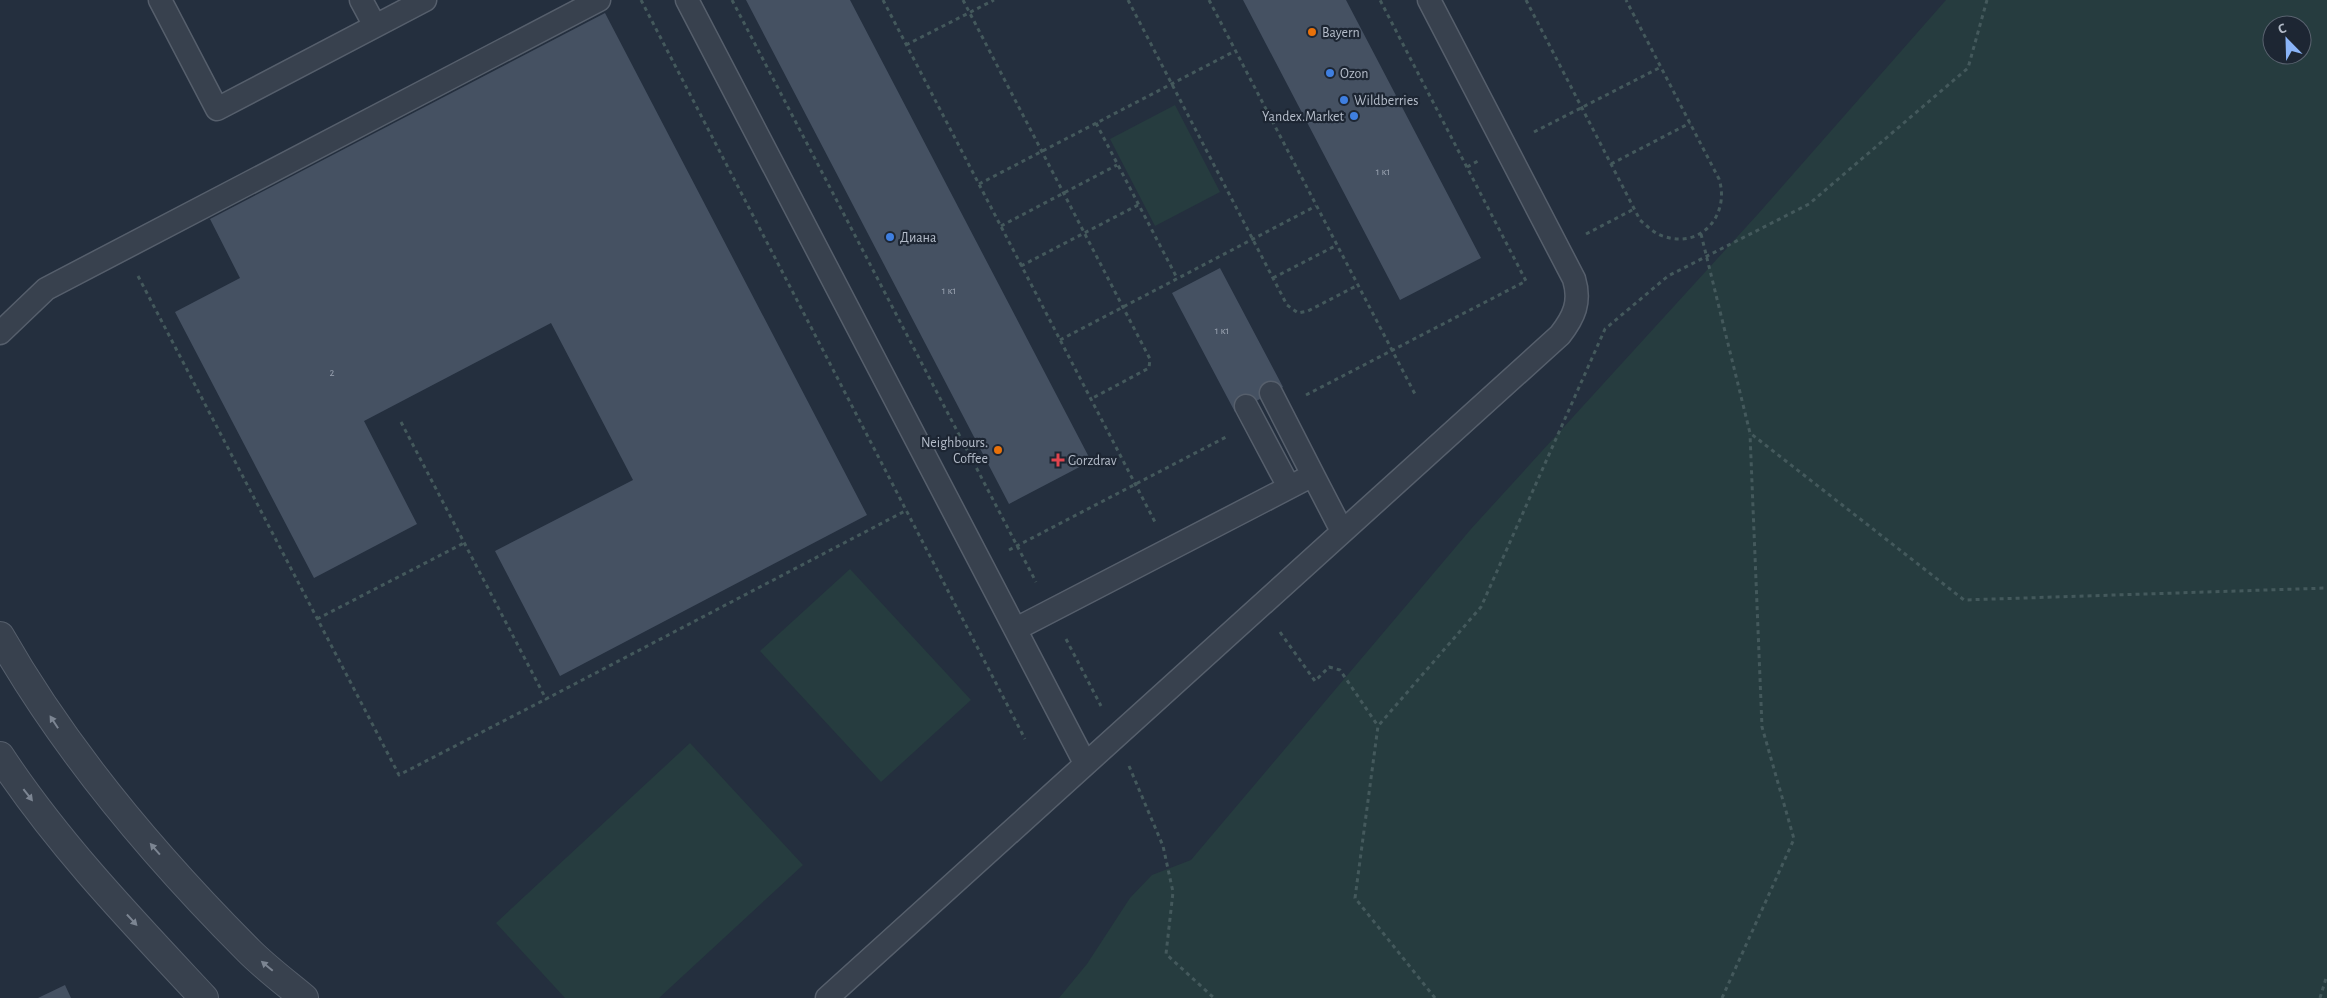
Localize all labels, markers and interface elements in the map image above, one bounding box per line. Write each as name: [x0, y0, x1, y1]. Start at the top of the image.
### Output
north arrow: [2262, 15, 2312, 65]
text: С: [2276, 21, 2289, 37]
marker: Bayern: [1306, 26, 1318, 38]
place label: Bayern: [1322, 26, 1360, 40]
marker: Ozon: [1324, 67, 1336, 79]
place label: Ozon: [1340, 67, 1368, 81]
marker: Wildberries: [1338, 94, 1350, 106]
place label: Wildberries: [1354, 94, 1418, 108]
place label: Yandex.Market: [1262, 110, 1345, 124]
marker: Yandex.Market: [1348, 110, 1360, 122]
house number: 1 к1: [1376, 166, 1390, 177]
marker: Диана: [884, 231, 896, 243]
place label: Диана: [900, 231, 937, 245]
house number: 1 к1: [942, 285, 956, 296]
house number: 1 к1: [1215, 325, 1229, 336]
house number: 2: [329, 367, 335, 378]
place label: Neighbours. Coffee: [921, 436, 988, 466]
marker: Neighbours. Coffee: [992, 444, 1004, 456]
marker: Gorzdrav: [1052, 454, 1064, 466]
place label: Gorzdrav: [1068, 454, 1117, 468]
one-way arrow: [50, 715, 59, 728]
one-way arrow: [23, 788, 34, 801]
one-way arrow: [150, 843, 161, 855]
one-way arrow: [126, 914, 138, 926]
one-way arrow: [261, 961, 274, 972]

